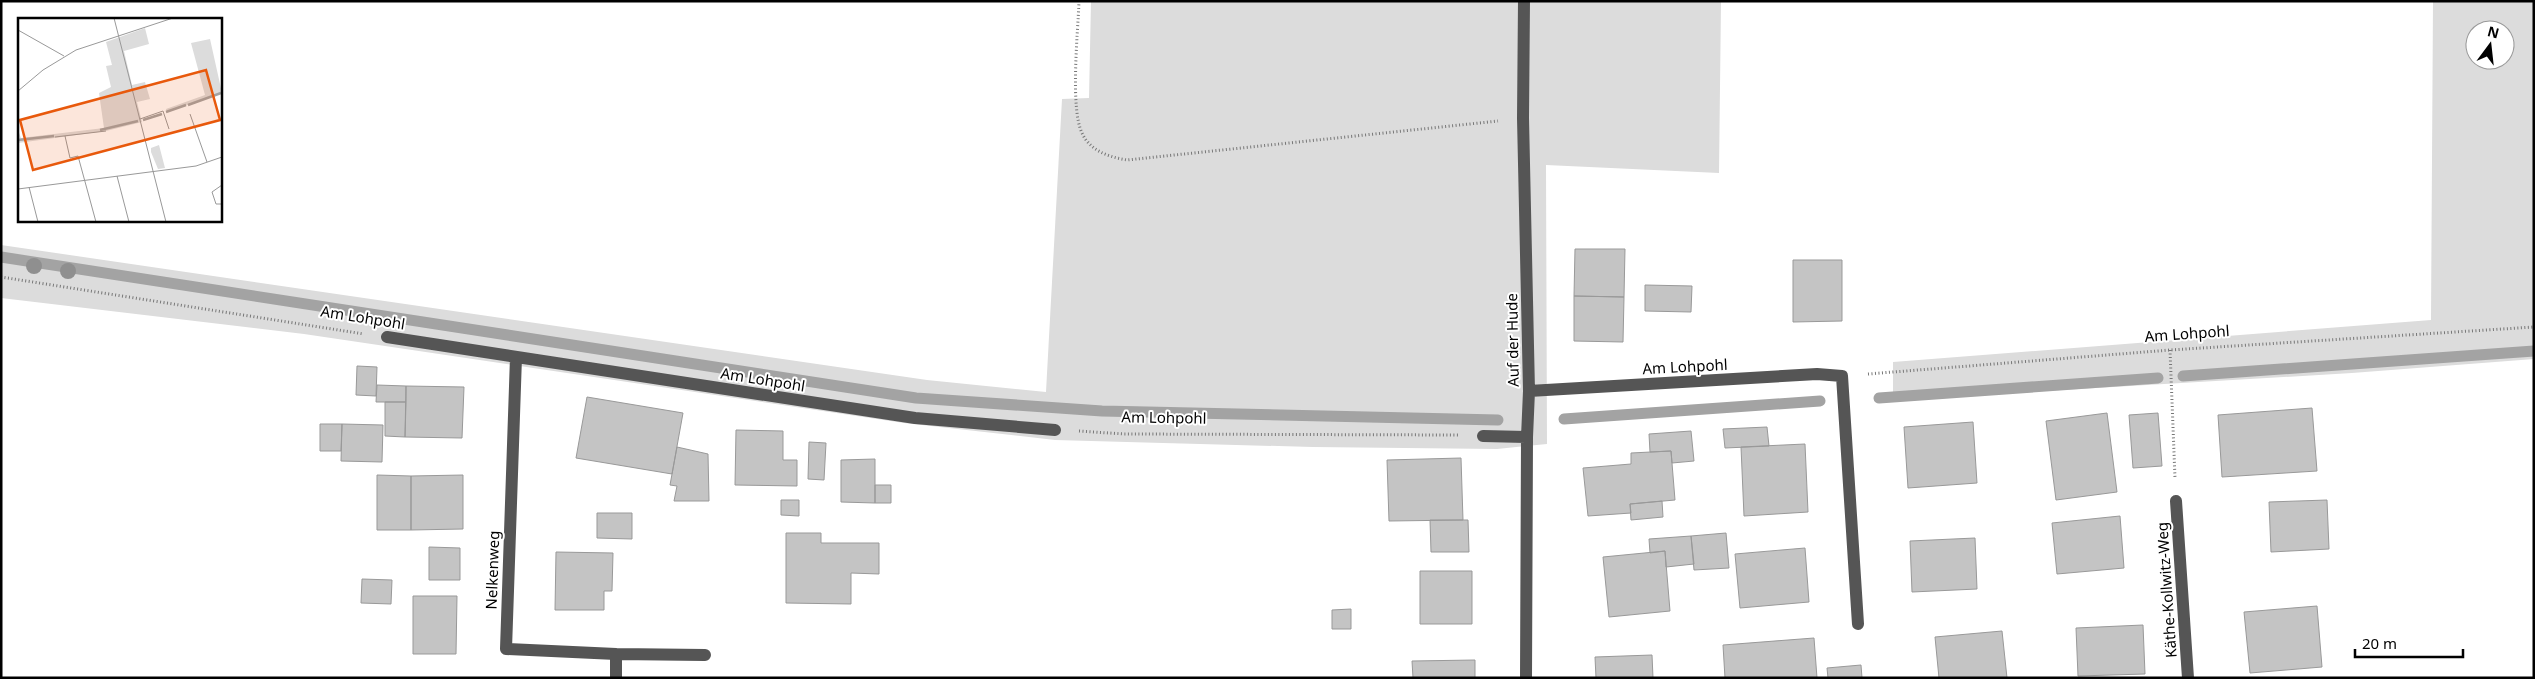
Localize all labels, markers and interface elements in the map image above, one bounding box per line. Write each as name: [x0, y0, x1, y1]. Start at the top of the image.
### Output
inset map: [18, 18, 221, 221]
north arrow: [2465, 20, 2515, 70]
text: N: [2486, 21, 2501, 43]
street label: Auf der Hude: [1501, 293, 1523, 387]
street label: Am Lohpohl: [319, 300, 407, 334]
street label: Am Lohpohl: [2144, 320, 2230, 346]
street label: Am Lohpohl: [1642, 354, 1728, 378]
street label: Am Lohpohl: [719, 362, 807, 396]
street label: Am Lohpohl: [1121, 406, 1207, 428]
street label: Käthe-Kollwitz-Weg: [2151, 521, 2181, 659]
street label: Nelkenweg: [481, 530, 503, 610]
scale bar: [2355, 626, 2462, 658]
text: 20 m: [2362, 633, 2397, 653]

